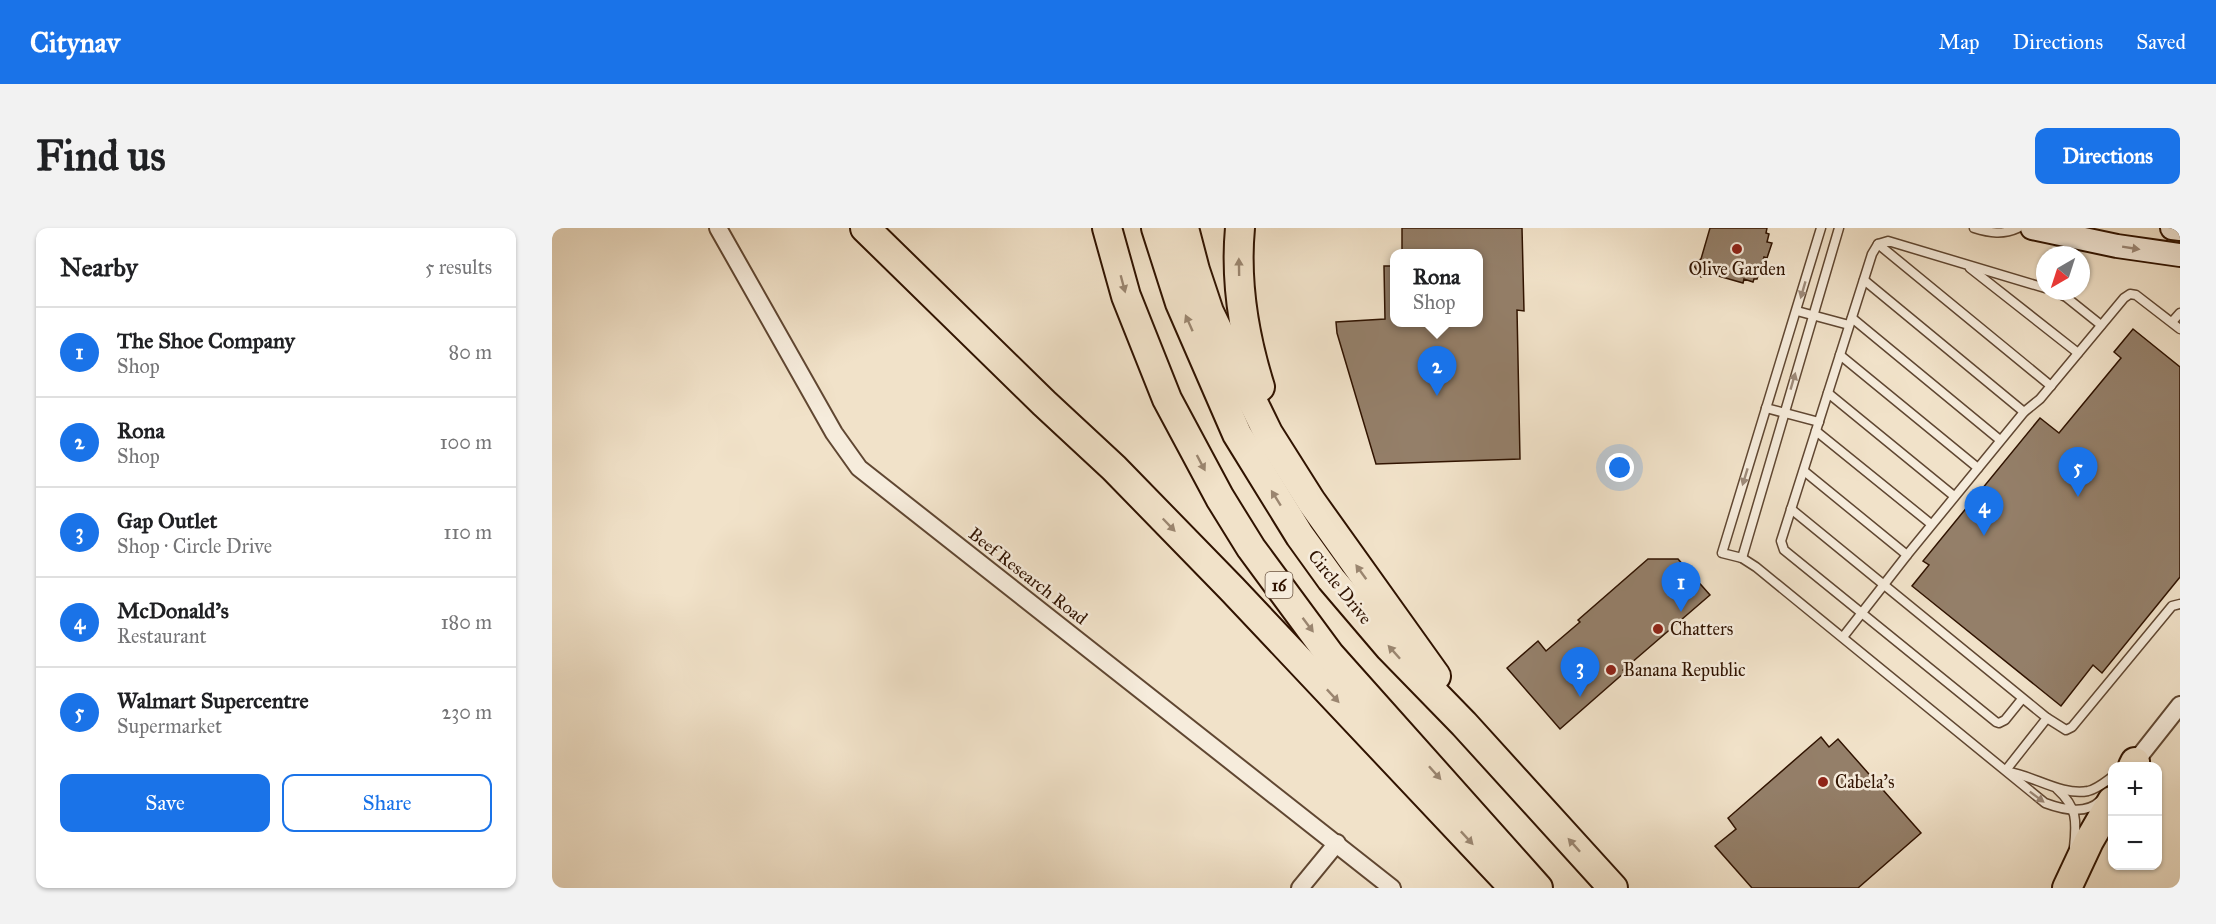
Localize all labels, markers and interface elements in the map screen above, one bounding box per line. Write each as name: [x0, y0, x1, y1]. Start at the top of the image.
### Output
text: Citynav: [30, 25, 120, 60]
text: Map: [1939, 29, 1980, 55]
text: Directions: [2013, 29, 2103, 55]
text: Saved: [2136, 29, 2186, 55]
button: Directions: [2035, 128, 2180, 184]
text: Find us: [36, 130, 166, 182]
marker: Olive Garden: [1730, 242, 1744, 256]
one-way arrow: [2121, 244, 2140, 253]
north arrow: [2036, 246, 2090, 300]
popup: [1390, 249, 1483, 327]
text: Nearby: [60, 251, 138, 283]
text: 5 results: [425, 255, 492, 279]
one-way arrow: [1234, 257, 1243, 276]
place label: Olive Garden: [1689, 258, 1786, 280]
text: Rona: [1413, 263, 1460, 290]
one-way arrow: [1119, 275, 1128, 293]
one-way arrow: [1798, 281, 1807, 299]
text: Shop: [1413, 290, 1455, 314]
one-way arrow: [1184, 314, 1194, 332]
text: The Shoe Company: [117, 327, 295, 354]
text: 1: [76, 340, 83, 364]
text: 80 m: [449, 340, 492, 364]
pin: 2: [1418, 346, 1456, 396]
text: Shop: [117, 354, 160, 378]
one-way arrow: [1789, 372, 1799, 390]
text: Rona: [117, 417, 165, 444]
text: 2: [75, 430, 84, 454]
text: 100 m: [440, 430, 492, 454]
text: Shop: [117, 444, 160, 468]
pin: 5: [2058, 448, 2098, 497]
your location: [1605, 453, 1634, 482]
one-way arrow: [1196, 454, 1206, 471]
one-way arrow: [1740, 468, 1749, 486]
pin: 4: [1964, 486, 2004, 536]
one-way arrow: [1270, 490, 1281, 506]
text: Gap Outlet: [117, 507, 217, 534]
one-way arrow: [1162, 518, 1176, 532]
text: 3: [76, 520, 84, 544]
text: 110 m: [444, 520, 492, 544]
street label: Beef Research Road: [964, 523, 1092, 629]
text: Shop · Circle Drive: [117, 534, 272, 558]
street label: Circle Drive: [1303, 545, 1377, 629]
pin: 1: [1662, 562, 1700, 612]
one-way arrow: [1355, 564, 1367, 580]
road number: 16: [1266, 572, 1292, 598]
text: McDonald's: [117, 597, 229, 624]
text: 4: [74, 610, 85, 634]
text: 180 m: [441, 610, 492, 634]
one-way arrow: [1302, 617, 1314, 633]
place label: Chatters: [1670, 618, 1733, 640]
marker: Chatters: [1651, 622, 1665, 636]
text: Restaurant: [117, 624, 207, 648]
one-way arrow: [1387, 645, 1401, 660]
pin: 3: [1560, 648, 1600, 697]
place label: Banana Republic: [1623, 659, 1746, 681]
marker: Banana Republic: [1604, 663, 1618, 677]
text: Walmart Supercentre: [117, 687, 309, 714]
one-way arrow: [1326, 689, 1340, 704]
text: 5: [75, 700, 84, 724]
text: 230 m: [441, 700, 492, 724]
text: Supermarket: [117, 714, 222, 738]
map controls: [2108, 762, 2162, 870]
button: +: [2108, 762, 2162, 816]
one-way arrow: [1428, 765, 1441, 780]
place label: Cabela's: [1835, 771, 1894, 793]
button: Save: [60, 774, 270, 832]
button: Share: [282, 774, 492, 832]
marker: Cabela's: [1816, 775, 1830, 789]
one-way arrow: [2030, 790, 2045, 802]
button: −: [2108, 816, 2162, 870]
one-way arrow: [1460, 830, 1473, 845]
one-way arrow: [1568, 838, 1581, 853]

